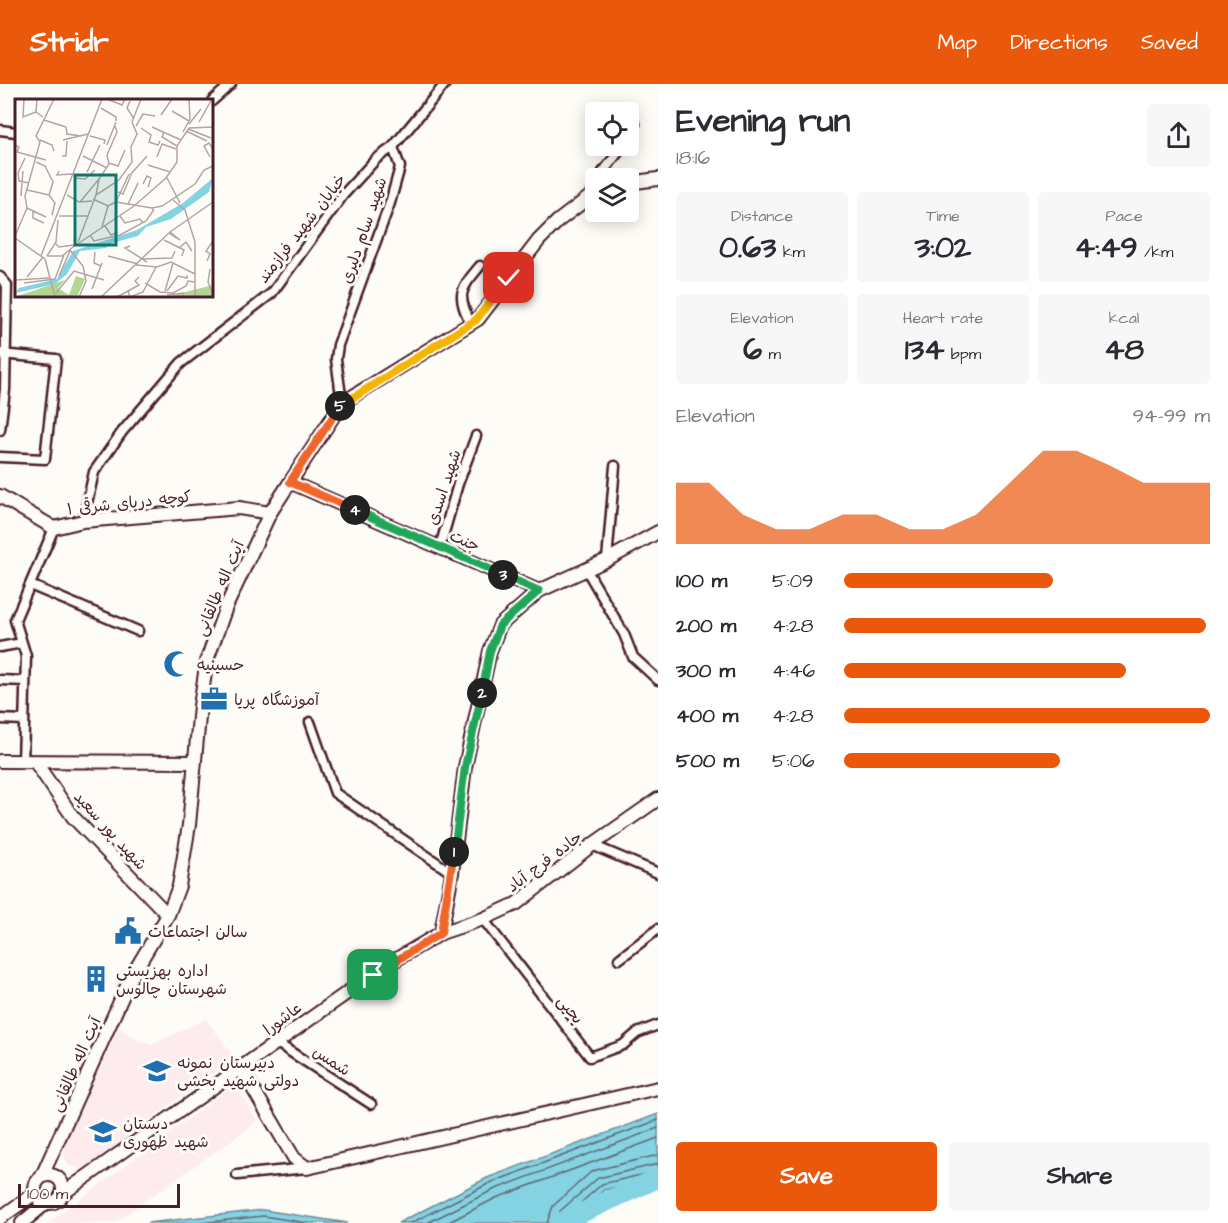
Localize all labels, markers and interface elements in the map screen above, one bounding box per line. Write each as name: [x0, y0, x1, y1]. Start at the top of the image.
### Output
text: Stridr: [30, 23, 109, 62]
text: Map: [937, 28, 977, 57]
text: Directions: [1010, 28, 1108, 57]
text: Saved: [1141, 28, 1198, 57]
text: Evening run: [676, 98, 850, 144]
inset map: [15, 99, 213, 297]
map controls: [585, 102, 639, 222]
button: locate: [585, 102, 639, 156]
button: share: [1147, 104, 1210, 167]
text: 18:16: [676, 144, 710, 172]
button: layers: [585, 168, 639, 222]
street label: خیابان شهید فرازمند: [252, 170, 351, 288]
street label: شهید سام دلیری: [335, 174, 393, 287]
text: Distance: [731, 205, 793, 227]
text: Time: [926, 205, 960, 227]
text: Pace: [1105, 205, 1143, 227]
text: 0.63: [719, 227, 776, 269]
text: 3:02: [915, 227, 971, 269]
text: 4:49: [1075, 227, 1137, 269]
text: km: [776, 241, 805, 263]
text: /km: [1137, 241, 1173, 263]
pin: [483, 252, 534, 303]
icon: check: [492, 261, 525, 294]
text: Elevation: [731, 307, 793, 329]
text: Heart rate: [903, 307, 983, 329]
text: kcal: [1109, 307, 1139, 329]
text: 6: [743, 329, 762, 371]
text: 134: [905, 329, 944, 371]
text: 48: [1104, 329, 1144, 371]
text: m: [762, 343, 781, 365]
text: bpm: [944, 343, 981, 365]
pin: 5: [325, 391, 355, 421]
text: 5: [334, 395, 346, 417]
text: Elevation: [676, 402, 755, 430]
text: 94–99 m: [1132, 402, 1210, 430]
street label: شهید اسدی: [421, 447, 467, 528]
street label: کوچه دریای شرقی ۱: [66, 486, 193, 520]
pin: 4: [340, 495, 370, 525]
text: 4: [350, 499, 360, 521]
street label: جنت: [446, 525, 483, 557]
street label: آیت اله طالقانی: [190, 536, 250, 639]
pin: 3: [488, 560, 518, 590]
text: 3: [499, 564, 507, 586]
text: 100 m: [676, 567, 727, 595]
text: 5:09: [772, 567, 814, 595]
text: 200 m: [676, 612, 736, 640]
text: 4:28: [772, 612, 813, 640]
mosque icon: حسینیه: [162, 649, 192, 679]
place label: حسینیه: [197, 654, 244, 676]
text: 300 m: [676, 657, 735, 685]
text: 4:46: [772, 657, 815, 685]
pin: 2: [467, 678, 497, 708]
text: 2: [477, 682, 487, 704]
office icon: آموزشگاه پریا: [199, 684, 229, 714]
place label: آموزشگاه پریا: [234, 689, 320, 711]
text: 400 m: [676, 702, 738, 730]
text: 4:28: [772, 702, 813, 730]
text: 500 m: [676, 747, 739, 775]
text: 5:06: [772, 747, 815, 775]
street label: شهید پور سعید: [69, 786, 152, 875]
street label: جاده فرج آباد: [502, 826, 587, 897]
pin: 1: [439, 837, 469, 867]
text: 1: [453, 841, 455, 863]
public building icon: سالن اجتماعات: [113, 916, 143, 946]
place label: سالن اجتماعات: [148, 921, 247, 943]
pin: [347, 949, 398, 1000]
icon: arrive: [356, 958, 389, 991]
place label: اداره بهزیستی شهرستان چالوس: [116, 960, 227, 1000]
building icon: اداره بهزیستی شهرستان چالوس: [81, 964, 111, 994]
street label: یحیی: [552, 991, 588, 1029]
street label: عاشورا: [259, 997, 306, 1040]
street label: آیت اله طالقانی: [45, 1013, 107, 1115]
street label: شمس: [308, 1041, 355, 1081]
place label: دبیرستان نمونه دولتی شهید بخشی: [177, 1052, 299, 1092]
school or university icon: دبیرستان نمونه دولتی شهید بخشی: [142, 1056, 172, 1086]
place label: دبستان شهید ظهوری: [123, 1113, 209, 1153]
school or university icon: دبستان شهید ظهوری: [88, 1117, 118, 1147]
button: Save: [676, 1142, 937, 1211]
button: Share: [949, 1142, 1210, 1211]
scale bar: [18, 1181, 180, 1208]
text: 100 m: [27, 1183, 68, 1205]

